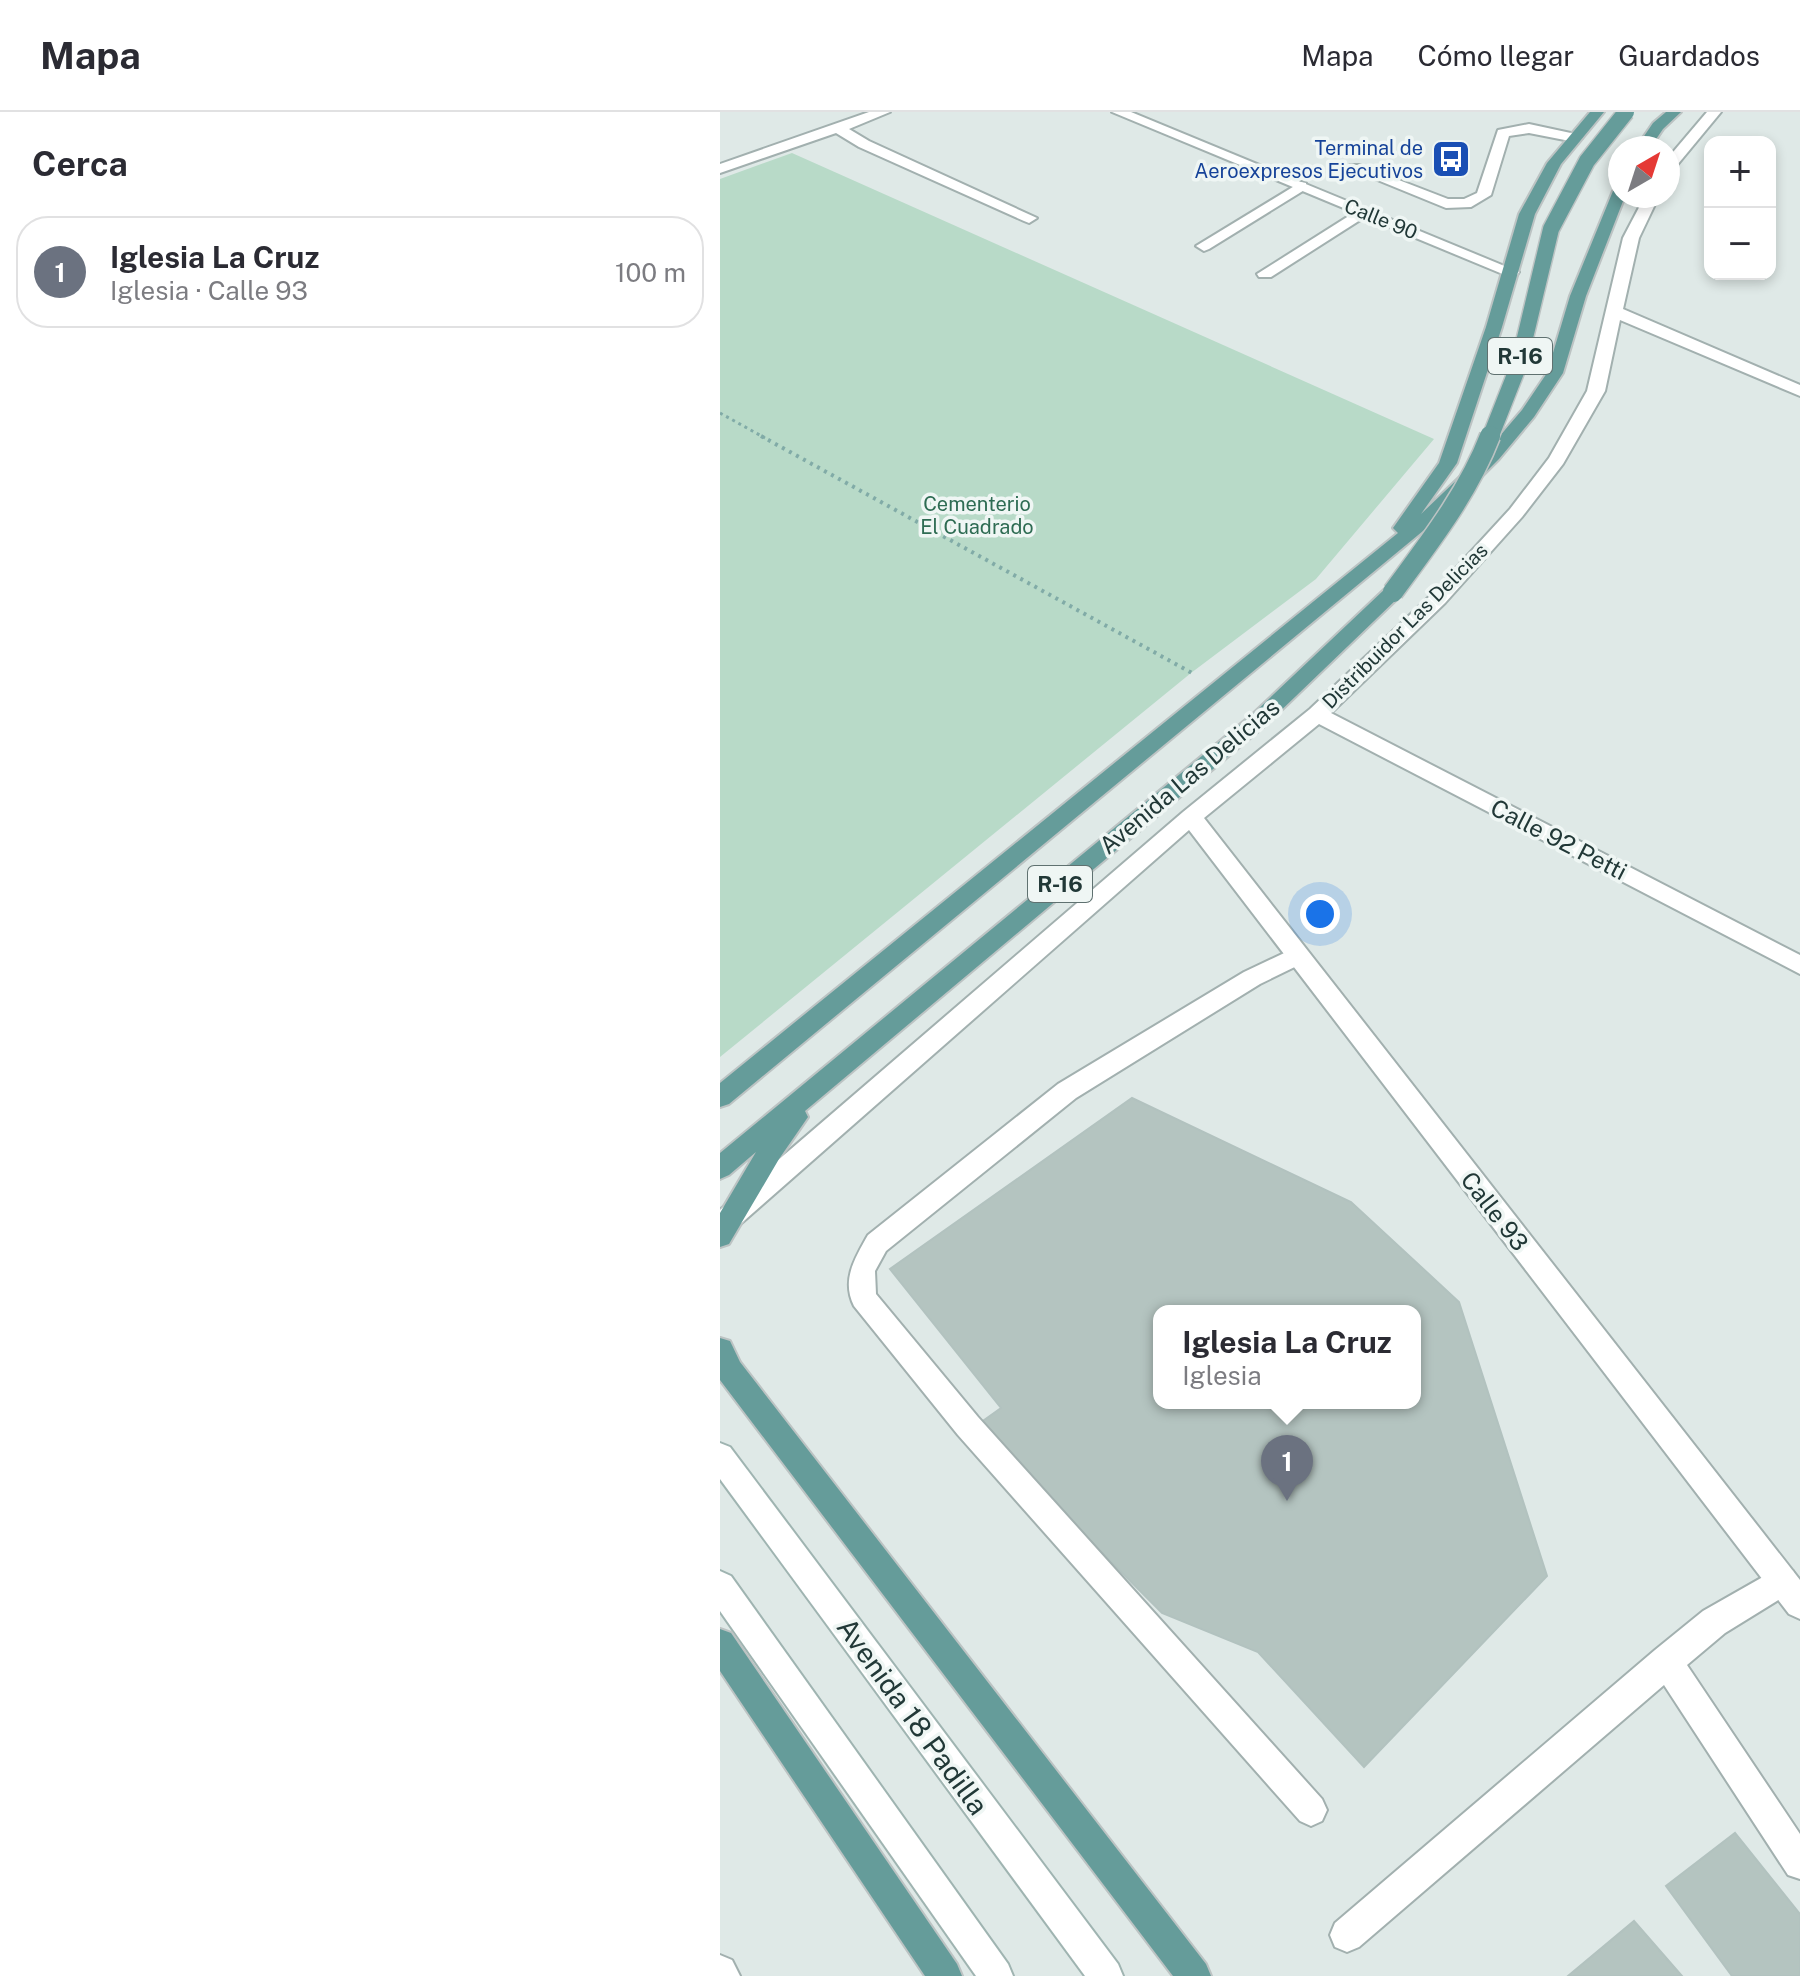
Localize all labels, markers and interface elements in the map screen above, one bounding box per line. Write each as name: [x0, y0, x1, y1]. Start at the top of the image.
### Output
text: Mapa: [40, 33, 141, 78]
text: Mapa: [1301, 39, 1373, 72]
text: Cómo llegar: [1417, 39, 1574, 72]
text: Guardados: [1618, 39, 1760, 72]
place label: Terminal de Aeroexpresos Ejecutivos: [1194, 136, 1423, 183]
north arrow: [1608, 136, 1680, 208]
map controls: [1704, 136, 1776, 280]
button: +: [1704, 136, 1776, 208]
bus stop icon: Terminal de Aeroexpresos Ejecutivos: [1430, 138, 1472, 180]
text: Cerca: [32, 144, 128, 184]
street label: Calle 90: [1341, 194, 1421, 244]
button: −: [1704, 208, 1776, 280]
text: Iglesia La Cruz: [110, 239, 319, 275]
text: 1: [54, 257, 66, 288]
text: 100 m: [615, 257, 686, 288]
text: Iglesia · Calle 93: [110, 275, 308, 306]
road number: R-16: [1488, 338, 1552, 374]
park label: Cementerio El Cuadrado: [920, 492, 1034, 539]
street label: Distribuidor Las Delicias: [1317, 538, 1493, 714]
street label: Avenida Las Delicias: [1093, 693, 1285, 859]
street label: Calle 92 Petti: [1486, 793, 1632, 885]
road number: R-16: [1028, 866, 1092, 902]
your location: [1300, 894, 1340, 934]
street label: Calle 93: [1456, 1166, 1534, 1256]
popup: [1153, 1305, 1421, 1409]
text: Iglesia La Cruz: [1182, 1324, 1392, 1360]
text: Iglesia: [1182, 1360, 1262, 1391]
pin: 1: [1261, 1435, 1313, 1501]
street label: Avenida 18 Padilla: [831, 1611, 995, 1821]

